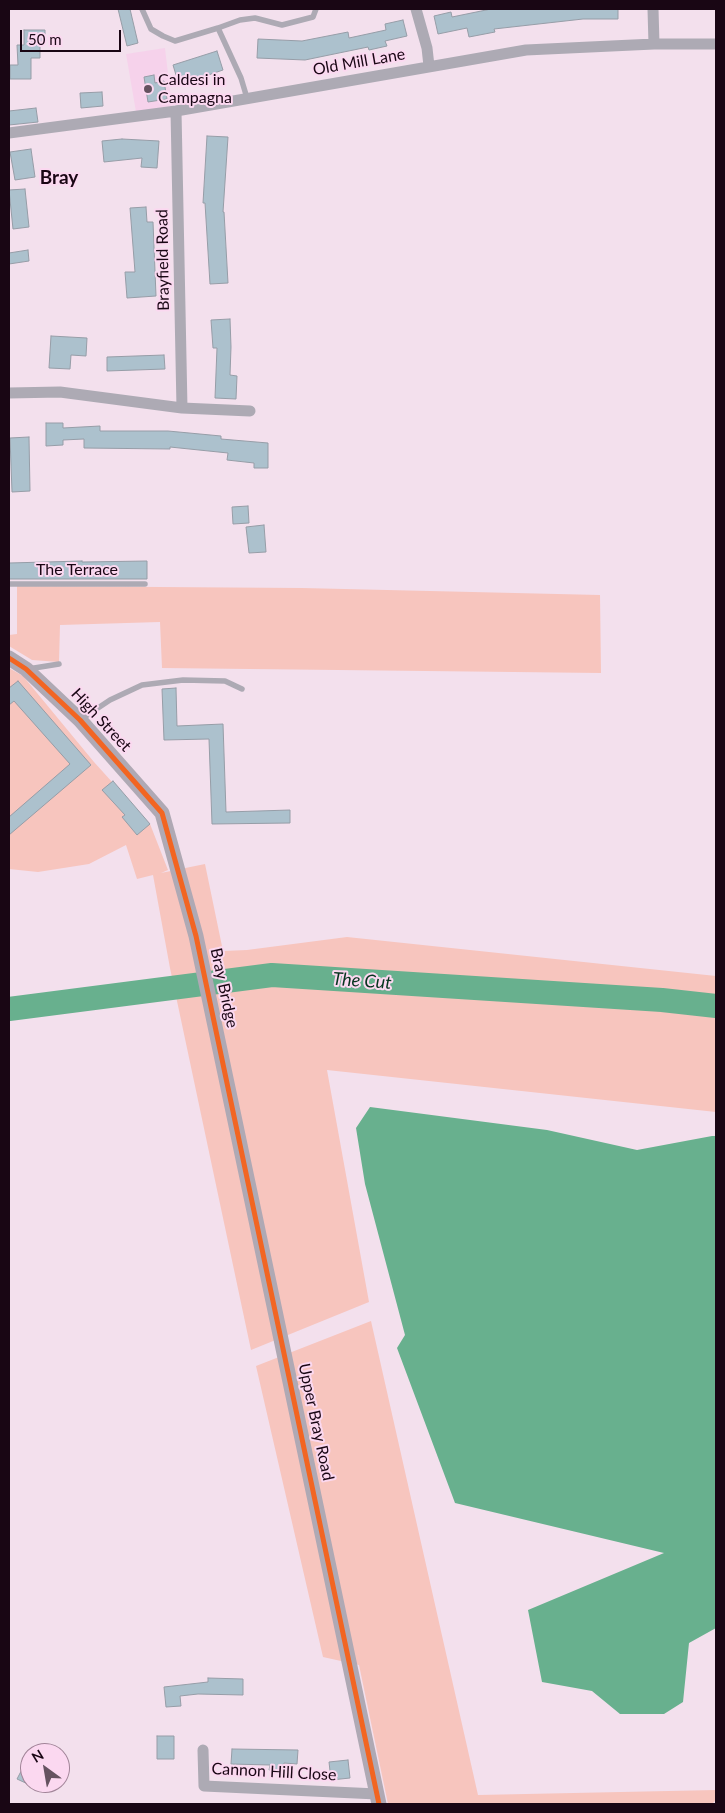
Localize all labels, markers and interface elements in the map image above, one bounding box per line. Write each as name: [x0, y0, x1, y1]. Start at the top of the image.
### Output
scale bar: [22, 20, 124, 52]
text: 50 m: [28, 30, 62, 48]
street label: Old Mill Lane: [311, 44, 407, 80]
place label: Caldesi in Campagna: [158, 70, 232, 108]
marker: Caldesi in Campagna: [142, 83, 154, 95]
district label: Bray: [40, 167, 78, 189]
street label: Brayfield Road: [153, 209, 173, 311]
street label: The Terrace: [36, 560, 118, 580]
street label: High Street: [67, 684, 135, 756]
street label: Bray Bridge: [206, 946, 242, 1030]
water label: The Cut: [332, 968, 392, 994]
street label: Upper Bray Road: [294, 1362, 338, 1482]
north arrow: [20, 1743, 70, 1793]
text: N: [28, 1746, 46, 1766]
street label: Cannon Hill Close: [211, 1759, 337, 1785]

